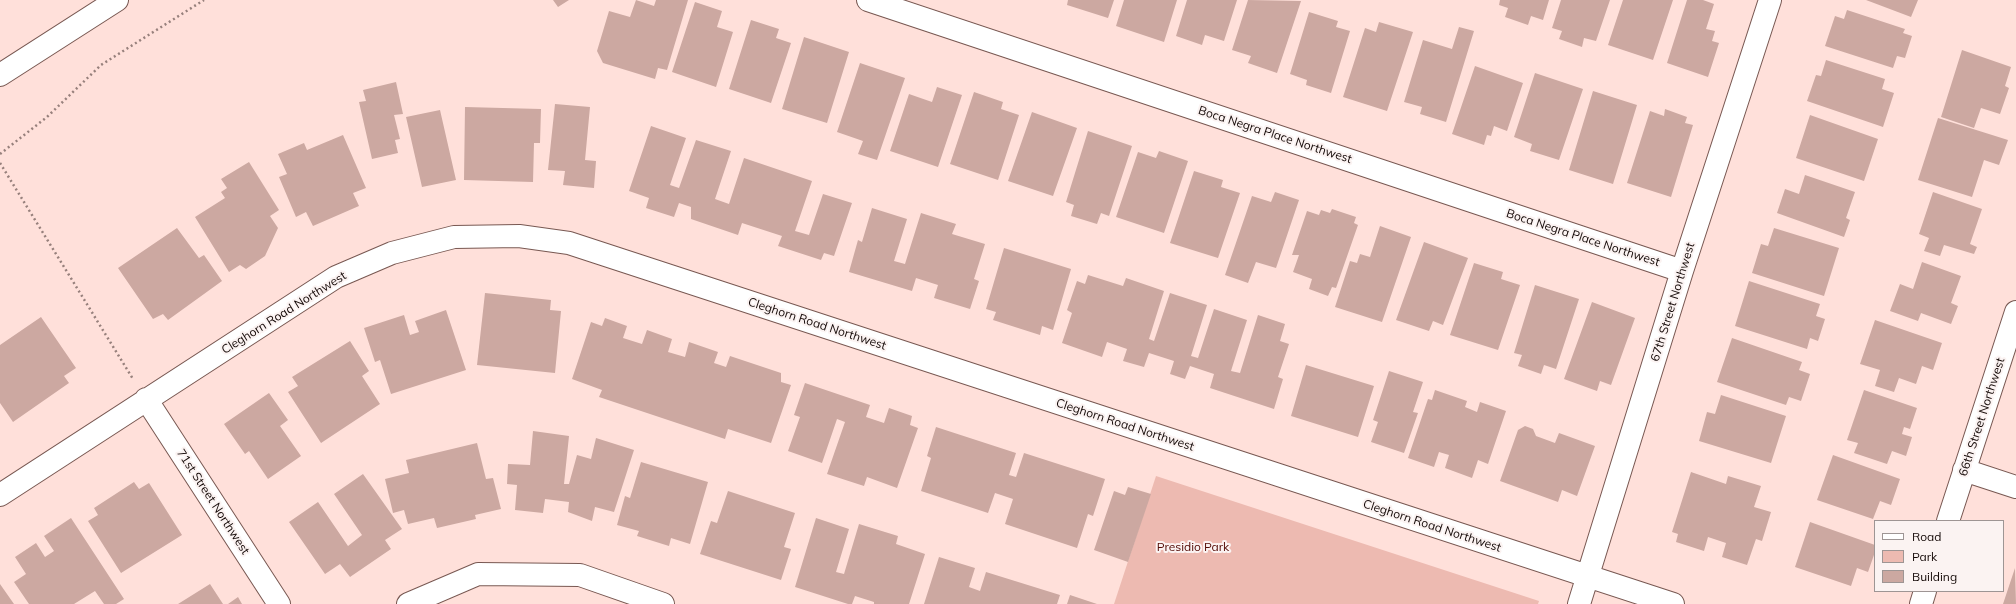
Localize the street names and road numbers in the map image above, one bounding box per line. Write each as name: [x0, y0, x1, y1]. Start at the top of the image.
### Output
street label: Boca Negra Place Northwest: [1196, 103, 1354, 167]
street label: Boca Negra Place Northwest: [1504, 206, 1662, 270]
street label: 67th Street Northwest: [1648, 241, 1698, 363]
street label: Cleghorn Road Northwest: [219, 269, 349, 357]
street label: Cleghorn Road Northwest: [746, 295, 888, 353]
street label: 66th Street Northwest: [1956, 356, 2008, 478]
street label: Cleghorn Road Northwest: [1054, 396, 1196, 454]
street label: 71st Street Northwest: [174, 447, 252, 557]
street label: Cleghorn Road Northwest: [1361, 497, 1503, 555]

